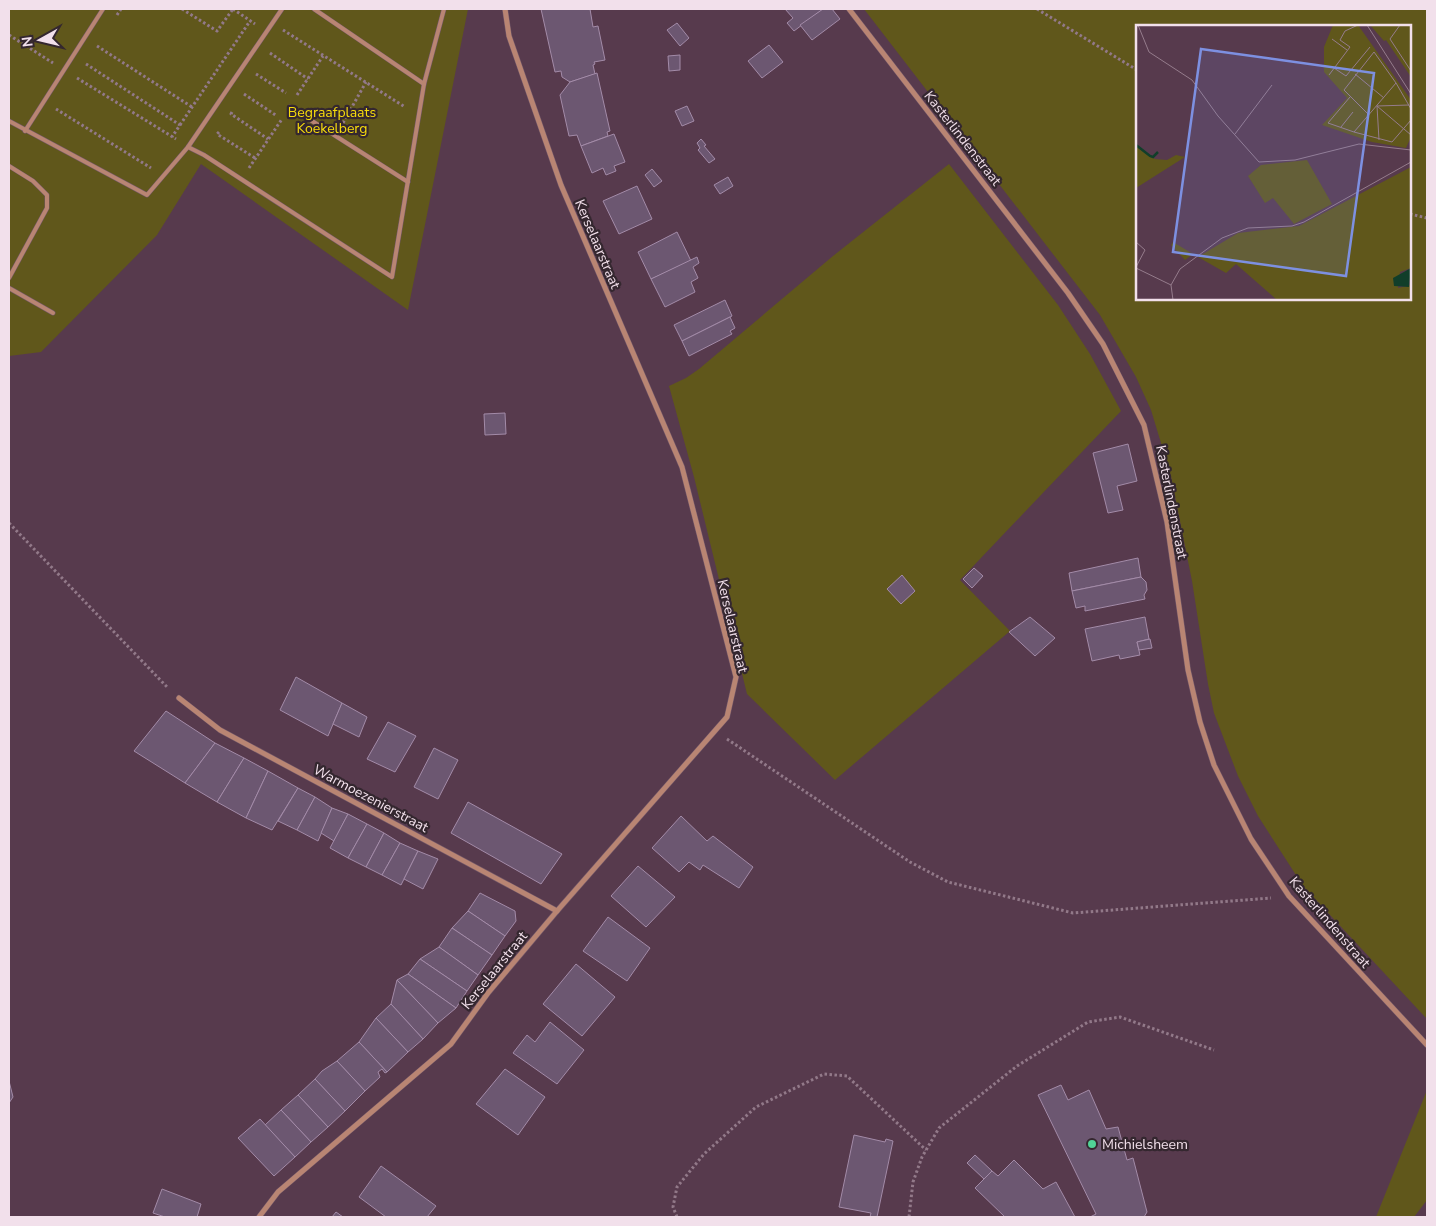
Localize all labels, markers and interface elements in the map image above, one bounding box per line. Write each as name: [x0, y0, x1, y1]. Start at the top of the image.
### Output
north arrow: [15, 15, 65, 65]
inset map: [1136, 25, 1411, 300]
text: N: [17, 35, 38, 48]
street label: Kasterlindenstraat: [920, 87, 1006, 190]
park label: Begraafplaats Koekelberg: [288, 103, 376, 138]
street label: Kerselaarstraat: [570, 197, 625, 292]
street label: Kasterlindenstraat: [1151, 444, 1192, 561]
street label: Kerselaarstraat: [713, 578, 753, 675]
street label: Warmoezenierstraat: [310, 760, 432, 837]
street label: Kasterlindenstraat: [1285, 873, 1375, 972]
street label: Kerselaarstraat: [457, 927, 532, 1013]
place label: Michielsheem: [1102, 1135, 1188, 1154]
marker: Michielsheem: [1086, 1138, 1098, 1150]

